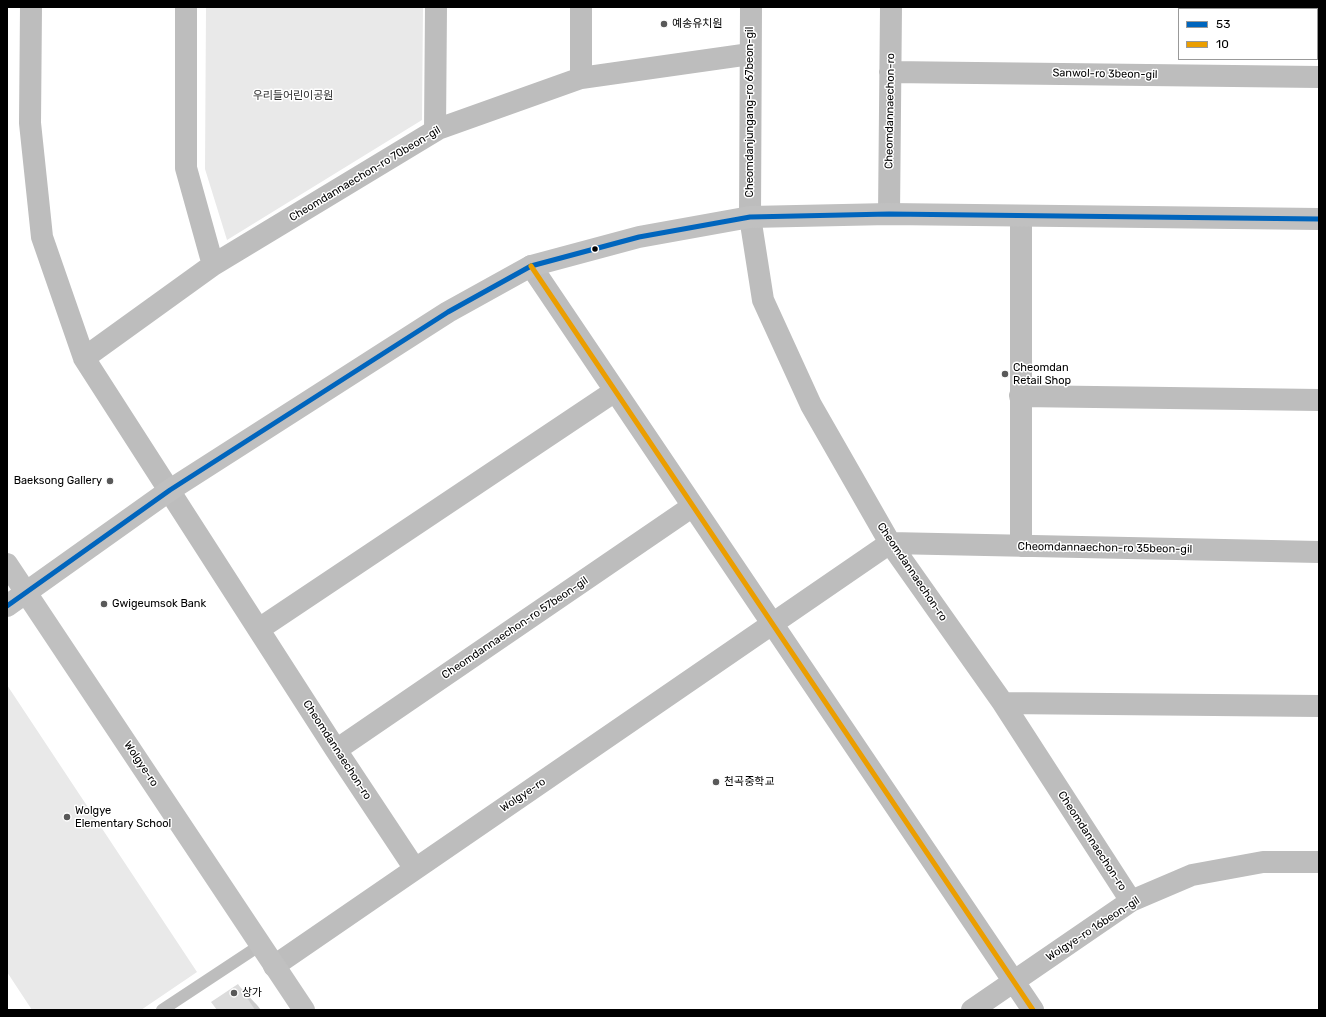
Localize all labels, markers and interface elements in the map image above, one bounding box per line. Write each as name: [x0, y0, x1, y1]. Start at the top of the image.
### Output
legend: [1178, 8, 1318, 60]
place label: 예송유치원: [672, 17, 723, 31]
text: 53: [1216, 17, 1230, 31]
marker: 예송유치원: [659, 19, 669, 29]
street label: Cheomdanjungang-ro 67beon-gil: [743, 27, 757, 197]
text: 10: [1216, 37, 1229, 51]
street label: Cheomdannaechon-ro: [882, 53, 898, 169]
street label: Sanwol-ro 3beon-gil: [1052, 66, 1158, 82]
park label: 우리들어린이공원: [253, 89, 333, 103]
street label: Cheomdannaechon-ro 70beon-gil: [287, 123, 443, 225]
unlabelled marker: [590, 244, 600, 254]
place label: Cheomdan Retail Shop: [1013, 361, 1071, 387]
marker: Cheomdan Retail Shop: [1000, 369, 1010, 379]
place label: Baeksong Gallery: [14, 474, 102, 488]
marker: Baeksong Gallery: [105, 476, 115, 486]
street label: Cheomdannaechon-ro: [874, 520, 950, 624]
street label: Cheomdannaechon-ro 35beon-gil: [1018, 540, 1192, 556]
street label: Cheomdannaechon-ro 57beon-gil: [439, 574, 591, 682]
place label: Gwigeumsok Bank: [112, 597, 206, 611]
marker: Gwigeumsok Bank: [99, 599, 109, 609]
street label: Cheomdannaechon-ro: [300, 698, 374, 802]
street label: Wolgye-ro: [121, 739, 161, 789]
street label: Wolgye-ro: [498, 775, 548, 815]
place label: 천곡중학교: [724, 775, 775, 789]
marker: 천곡중학교: [711, 777, 721, 787]
street label: Cheomdannaechon-ro: [1055, 789, 1129, 893]
place label: Wolgye Elementary School: [75, 804, 171, 830]
marker: Wolgye Elementary School: [62, 812, 72, 822]
street label: Wolgye-ro 16beon-gil: [1044, 894, 1142, 964]
place label: 상가: [242, 986, 262, 1000]
marker: 상가: [229, 988, 239, 998]

